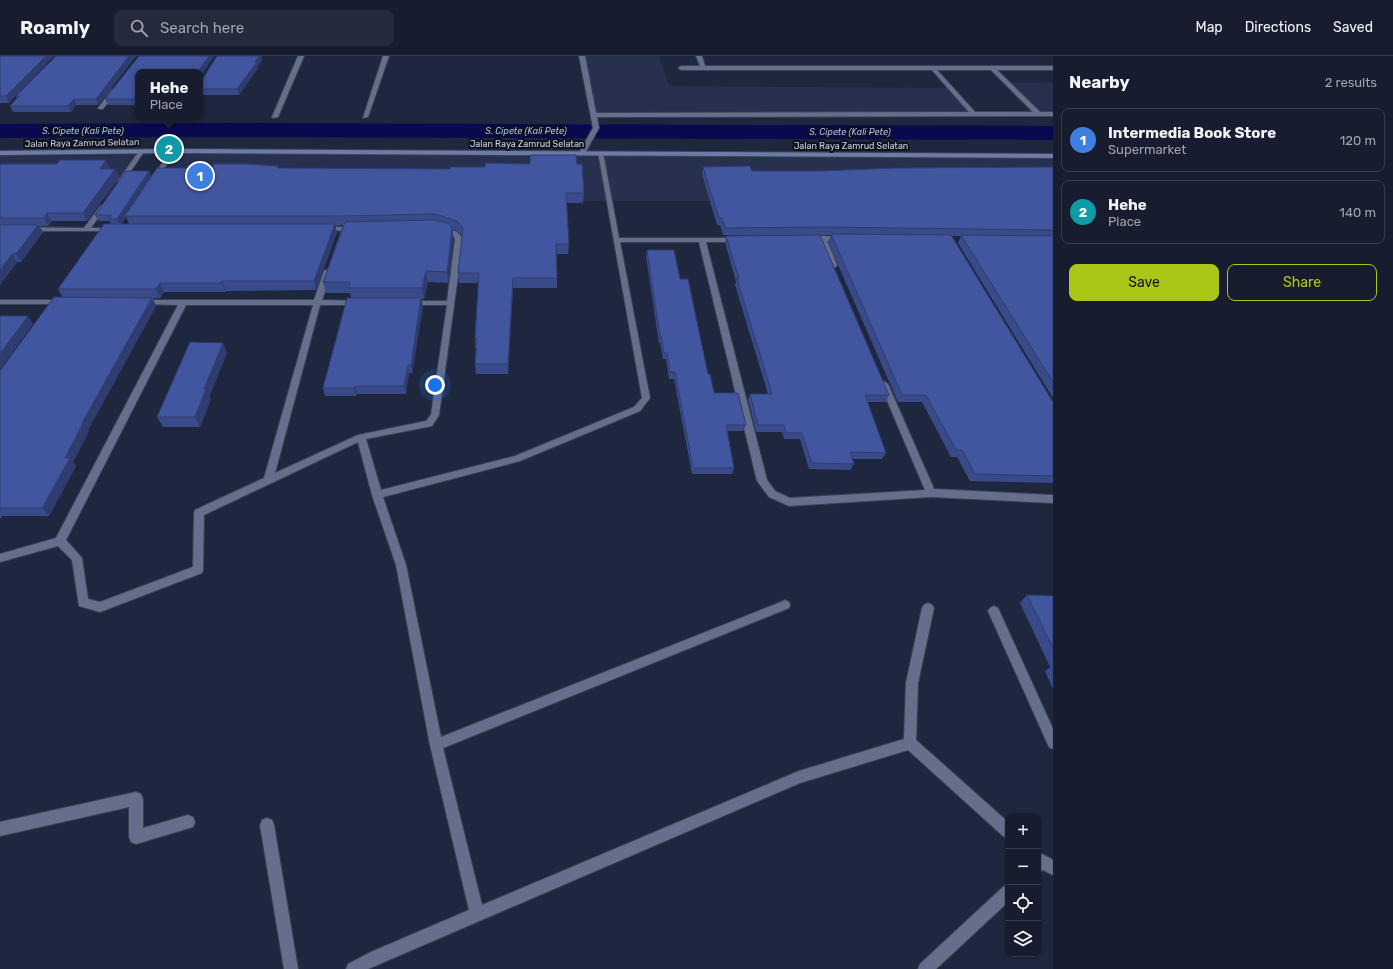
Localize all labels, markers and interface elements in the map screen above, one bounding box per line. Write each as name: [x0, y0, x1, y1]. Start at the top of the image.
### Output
search box: [114, 10, 394, 46]
text: Roamly: [20, 16, 90, 39]
icon: search: [128, 17, 150, 39]
text: Search here: [160, 19, 244, 37]
text: Map: [1196, 19, 1223, 36]
text: Directions: [1245, 19, 1311, 36]
text: Saved: [1333, 19, 1373, 36]
popup: [135, 69, 203, 121]
text: Nearby: [1069, 72, 1130, 92]
text: 2 results: [1325, 75, 1377, 90]
text: Hehe: [150, 79, 188, 97]
text: Place: [150, 97, 183, 112]
text: Intermedia Book Store: [1108, 124, 1276, 142]
water label: S. Cipete (Kali Pete): [42, 126, 124, 136]
water label: S. Cipete (Kali Pete): [485, 126, 567, 136]
water label: S. Cipete (Kali Pete): [809, 127, 891, 137]
text: 1: [1080, 133, 1086, 148]
text: 120 m: [1340, 133, 1376, 148]
pin: 2: [156, 134, 182, 164]
street label: Jalan Raya Zamrud Selatan: [25, 137, 139, 149]
street label: Jalan Raya Zamrud Selatan: [470, 139, 584, 149]
street label: Jalan Raya Zamrud Selatan: [794, 141, 908, 151]
text: Supermarket: [1108, 142, 1186, 157]
pin: 1: [187, 161, 213, 191]
text: Hehe: [1108, 196, 1147, 214]
text: 2: [1079, 205, 1087, 220]
text: 140 m: [1339, 205, 1376, 220]
text: Place: [1108, 214, 1141, 229]
button: Save: [1069, 264, 1219, 301]
button: Share: [1227, 264, 1377, 301]
your location: [425, 375, 445, 395]
map controls: [1005, 813, 1041, 957]
button: +: [1005, 813, 1041, 849]
button: −: [1005, 849, 1041, 885]
button: locate: [1005, 885, 1041, 921]
button: layers: [1005, 921, 1041, 957]

